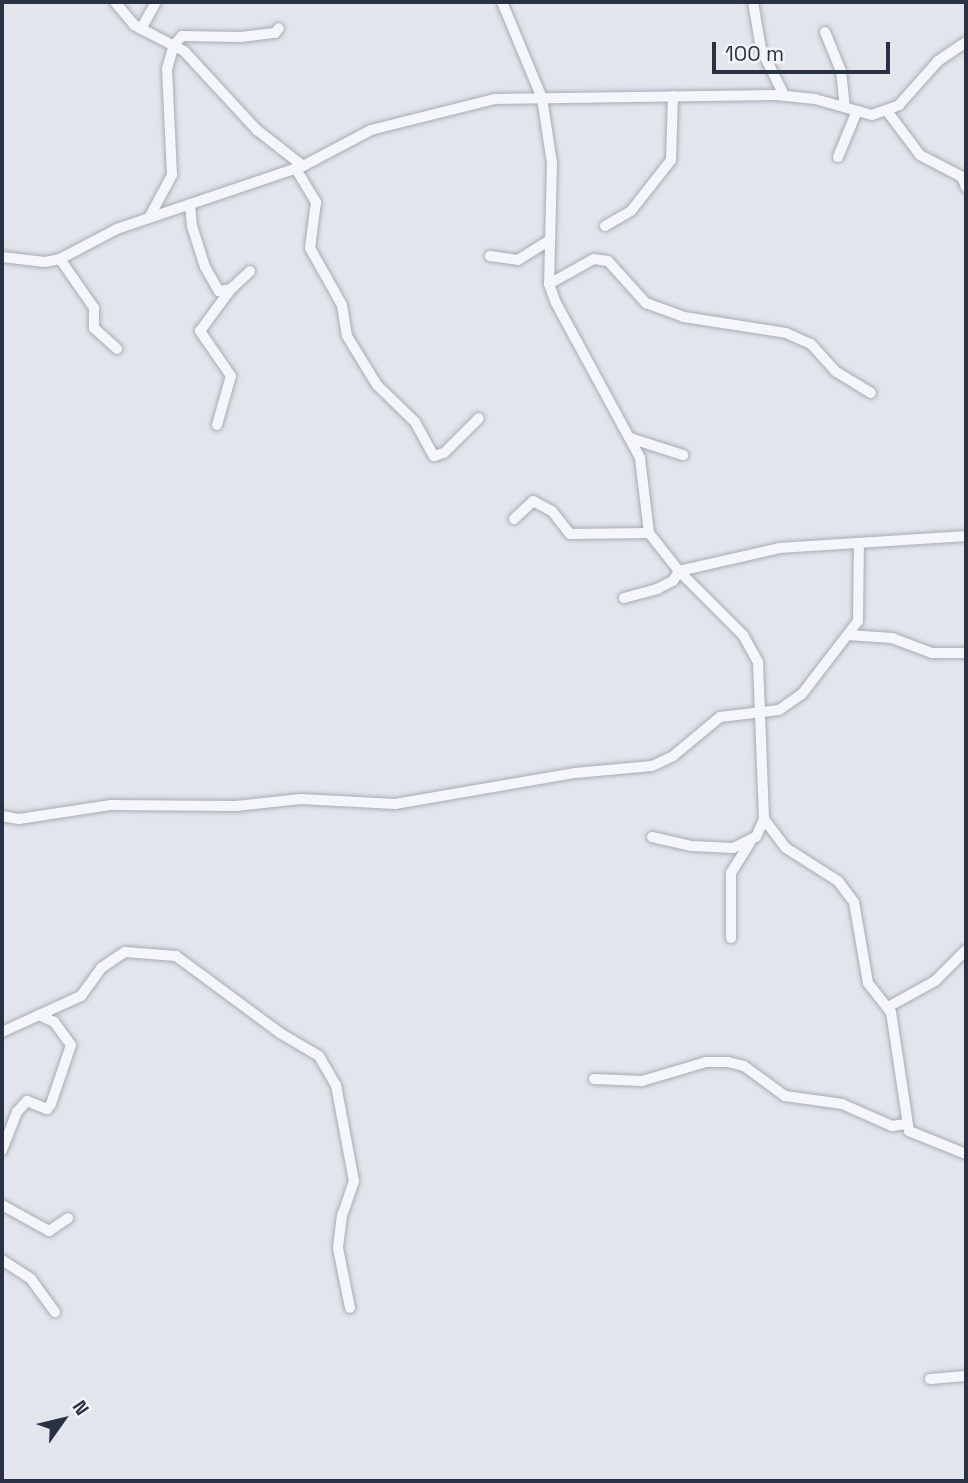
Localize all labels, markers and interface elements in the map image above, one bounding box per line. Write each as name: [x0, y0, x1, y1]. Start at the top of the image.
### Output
scale bar: [716, 28, 894, 72]
text: 100 m: [725, 40, 784, 67]
north arrow: [28, 1385, 98, 1455]
text: N: [67, 1396, 95, 1420]

